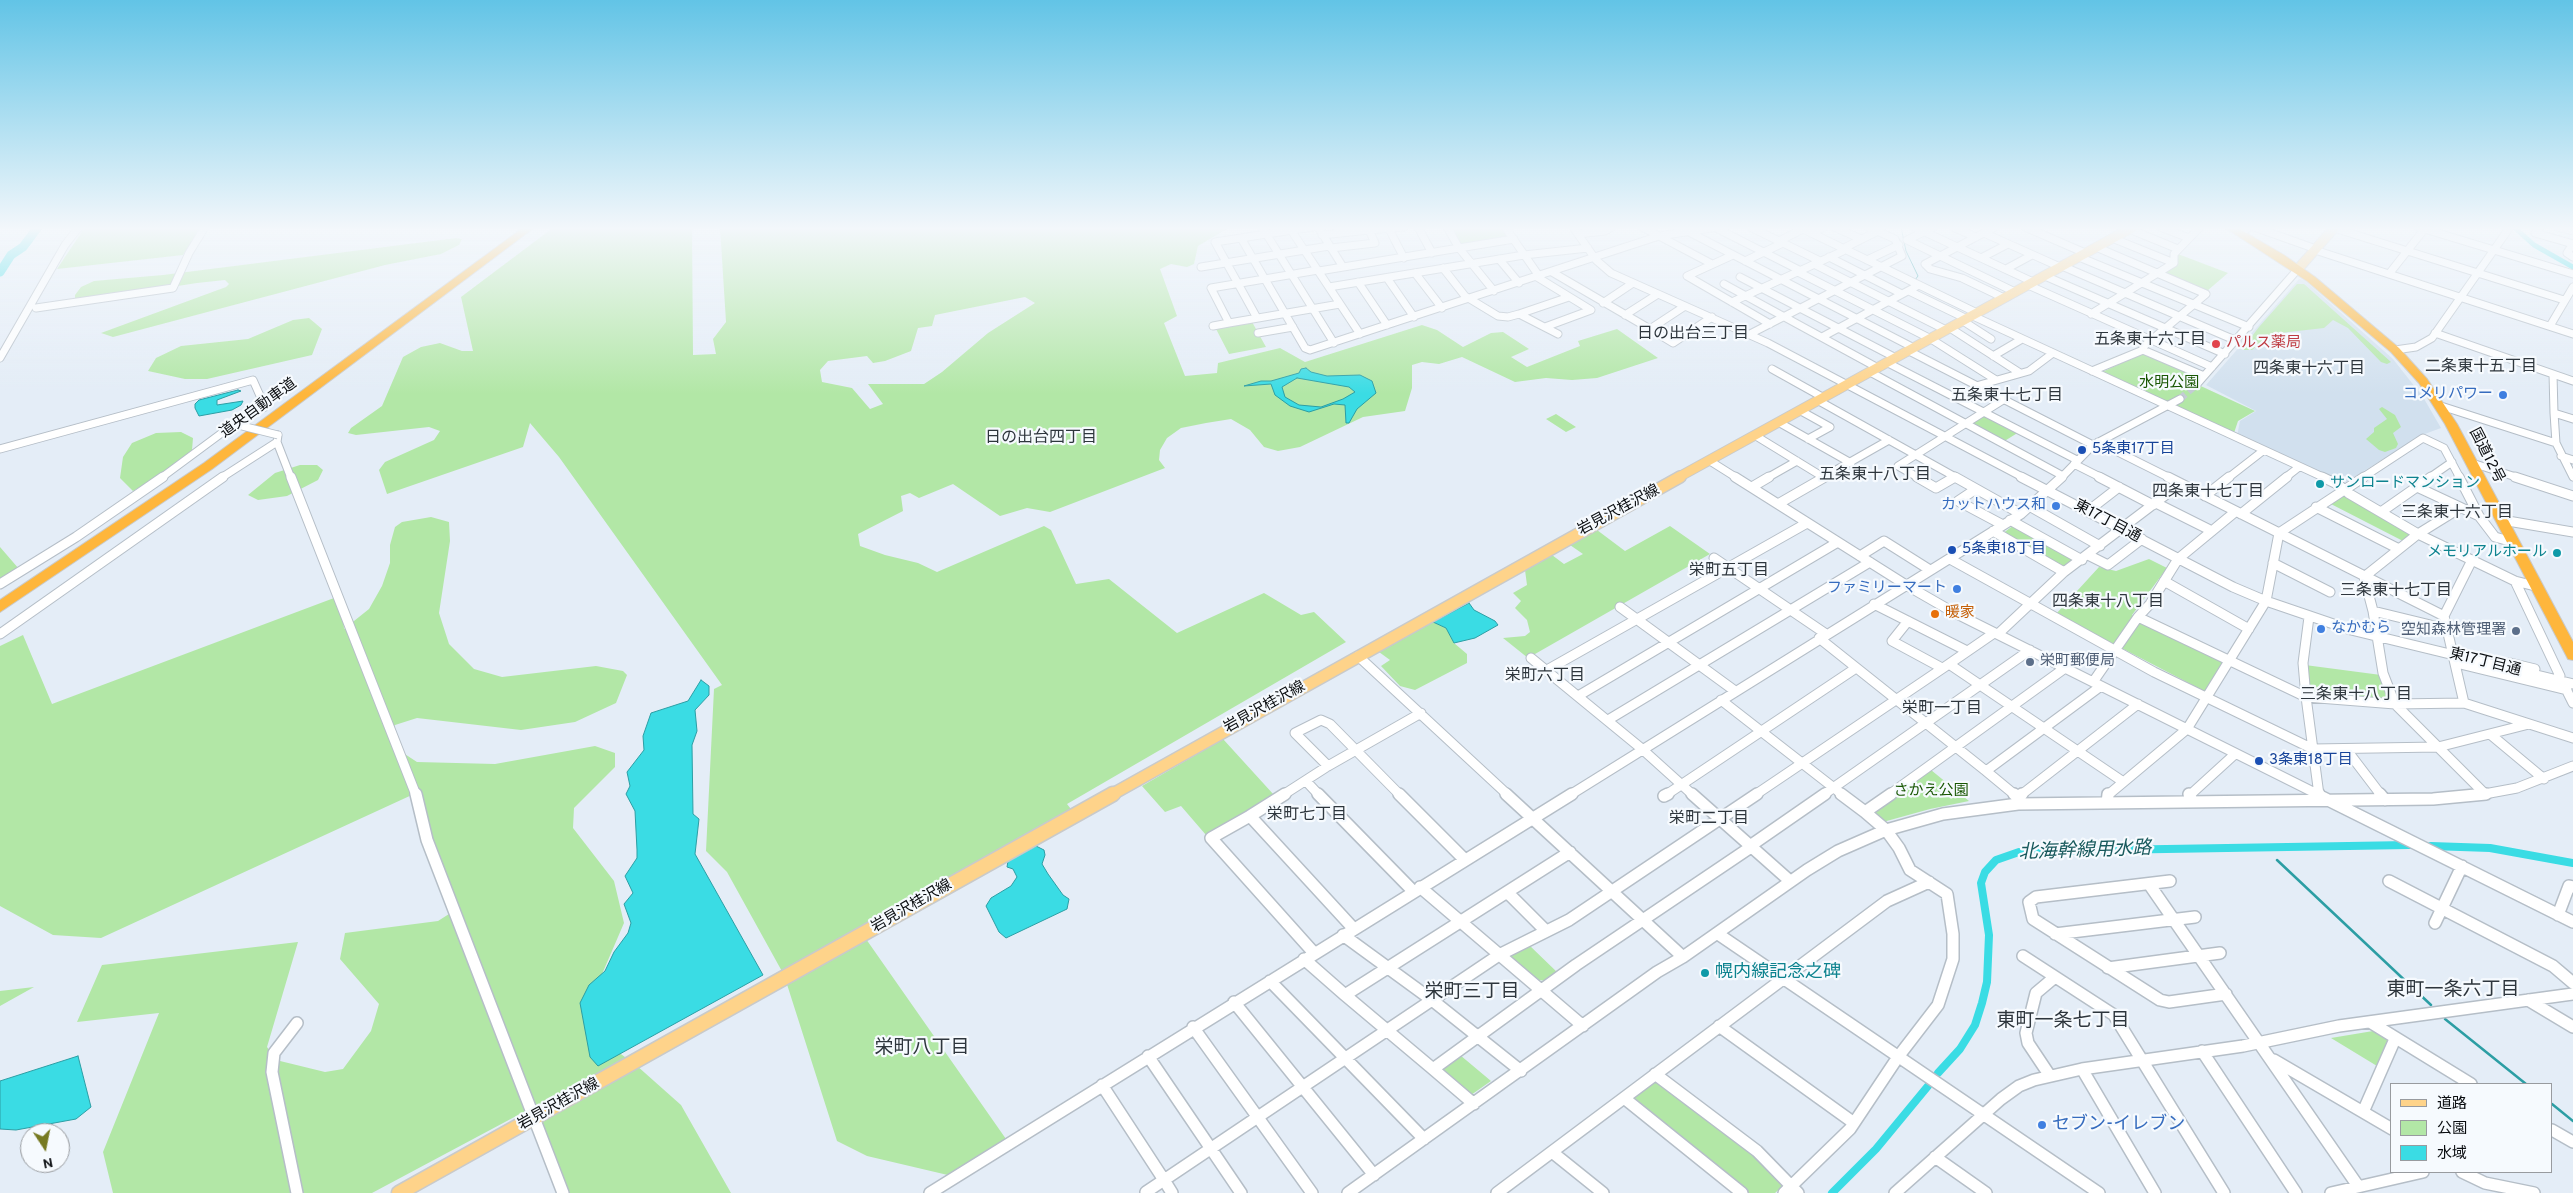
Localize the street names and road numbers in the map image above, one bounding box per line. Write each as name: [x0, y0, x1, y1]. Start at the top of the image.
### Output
street label: 道央自動車道: [217, 375, 301, 443]
street label: 国道12号: [2464, 425, 2508, 487]
street label: 岩見沢桂沢線: [1575, 482, 1663, 540]
street label: 東17丁目通: [2070, 497, 2144, 547]
street label: 東17丁目通: [2447, 645, 2523, 681]
street label: 岩見沢桂沢線: [1221, 678, 1309, 738]
street label: 岩見沢桂沢線: [869, 877, 955, 937]
street label: 岩見沢桂沢線: [515, 1075, 603, 1135]

